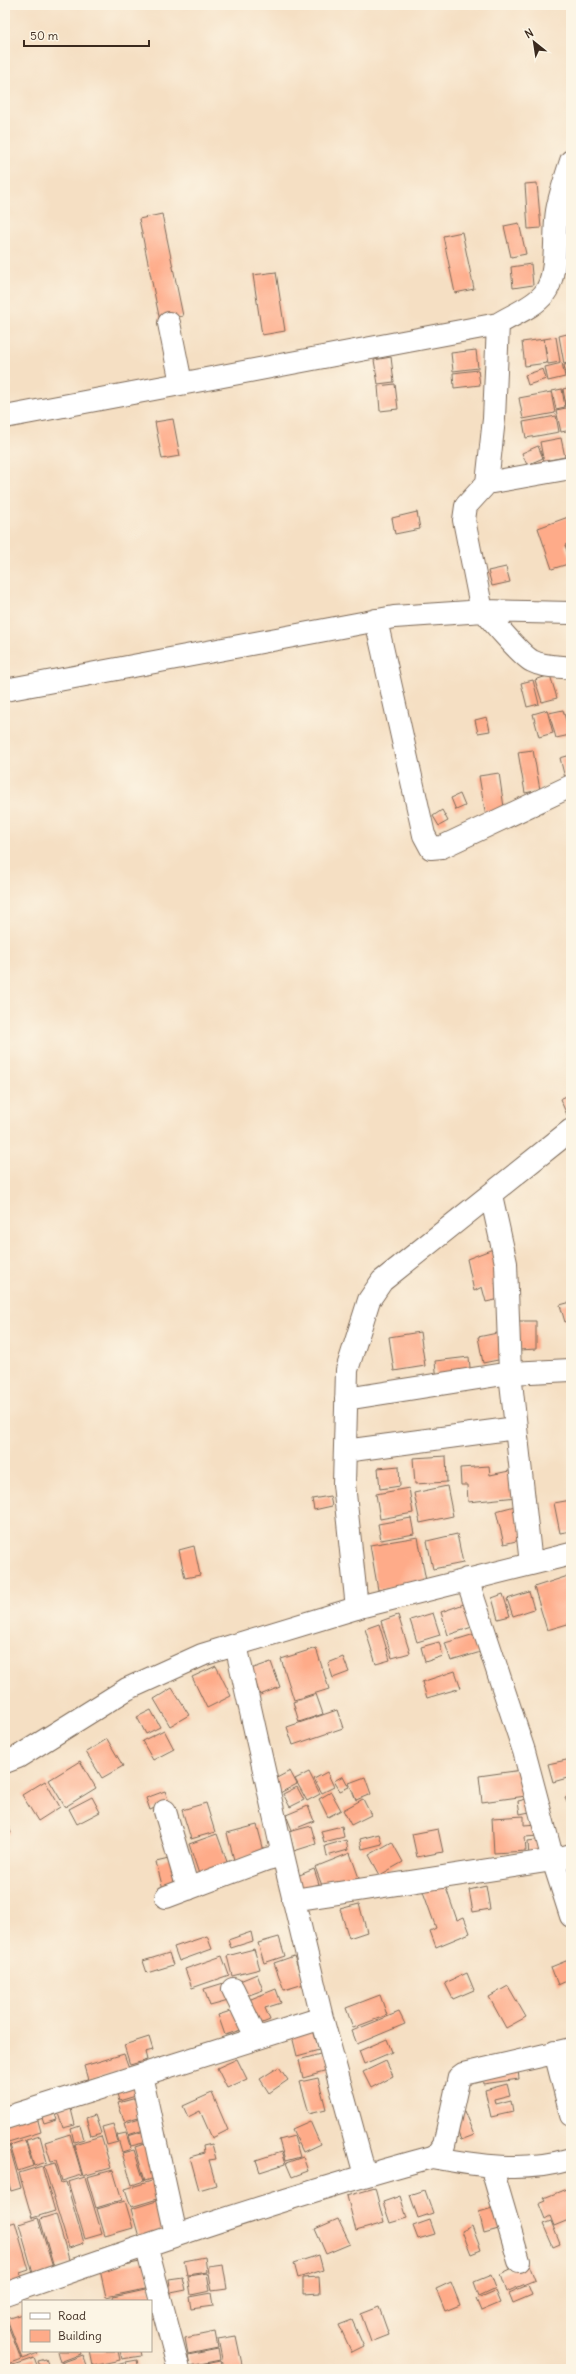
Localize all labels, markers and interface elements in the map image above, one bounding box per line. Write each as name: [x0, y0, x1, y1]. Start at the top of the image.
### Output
scale bar: [24, 22, 149, 48]
north arrow: [514, 22, 554, 62]
text: N: [522, 25, 536, 41]
text: 50 m: [30, 28, 59, 43]
legend: [22, 2300, 152, 2352]
text: Road: [58, 2308, 86, 2323]
text: Building: [58, 2328, 102, 2343]

